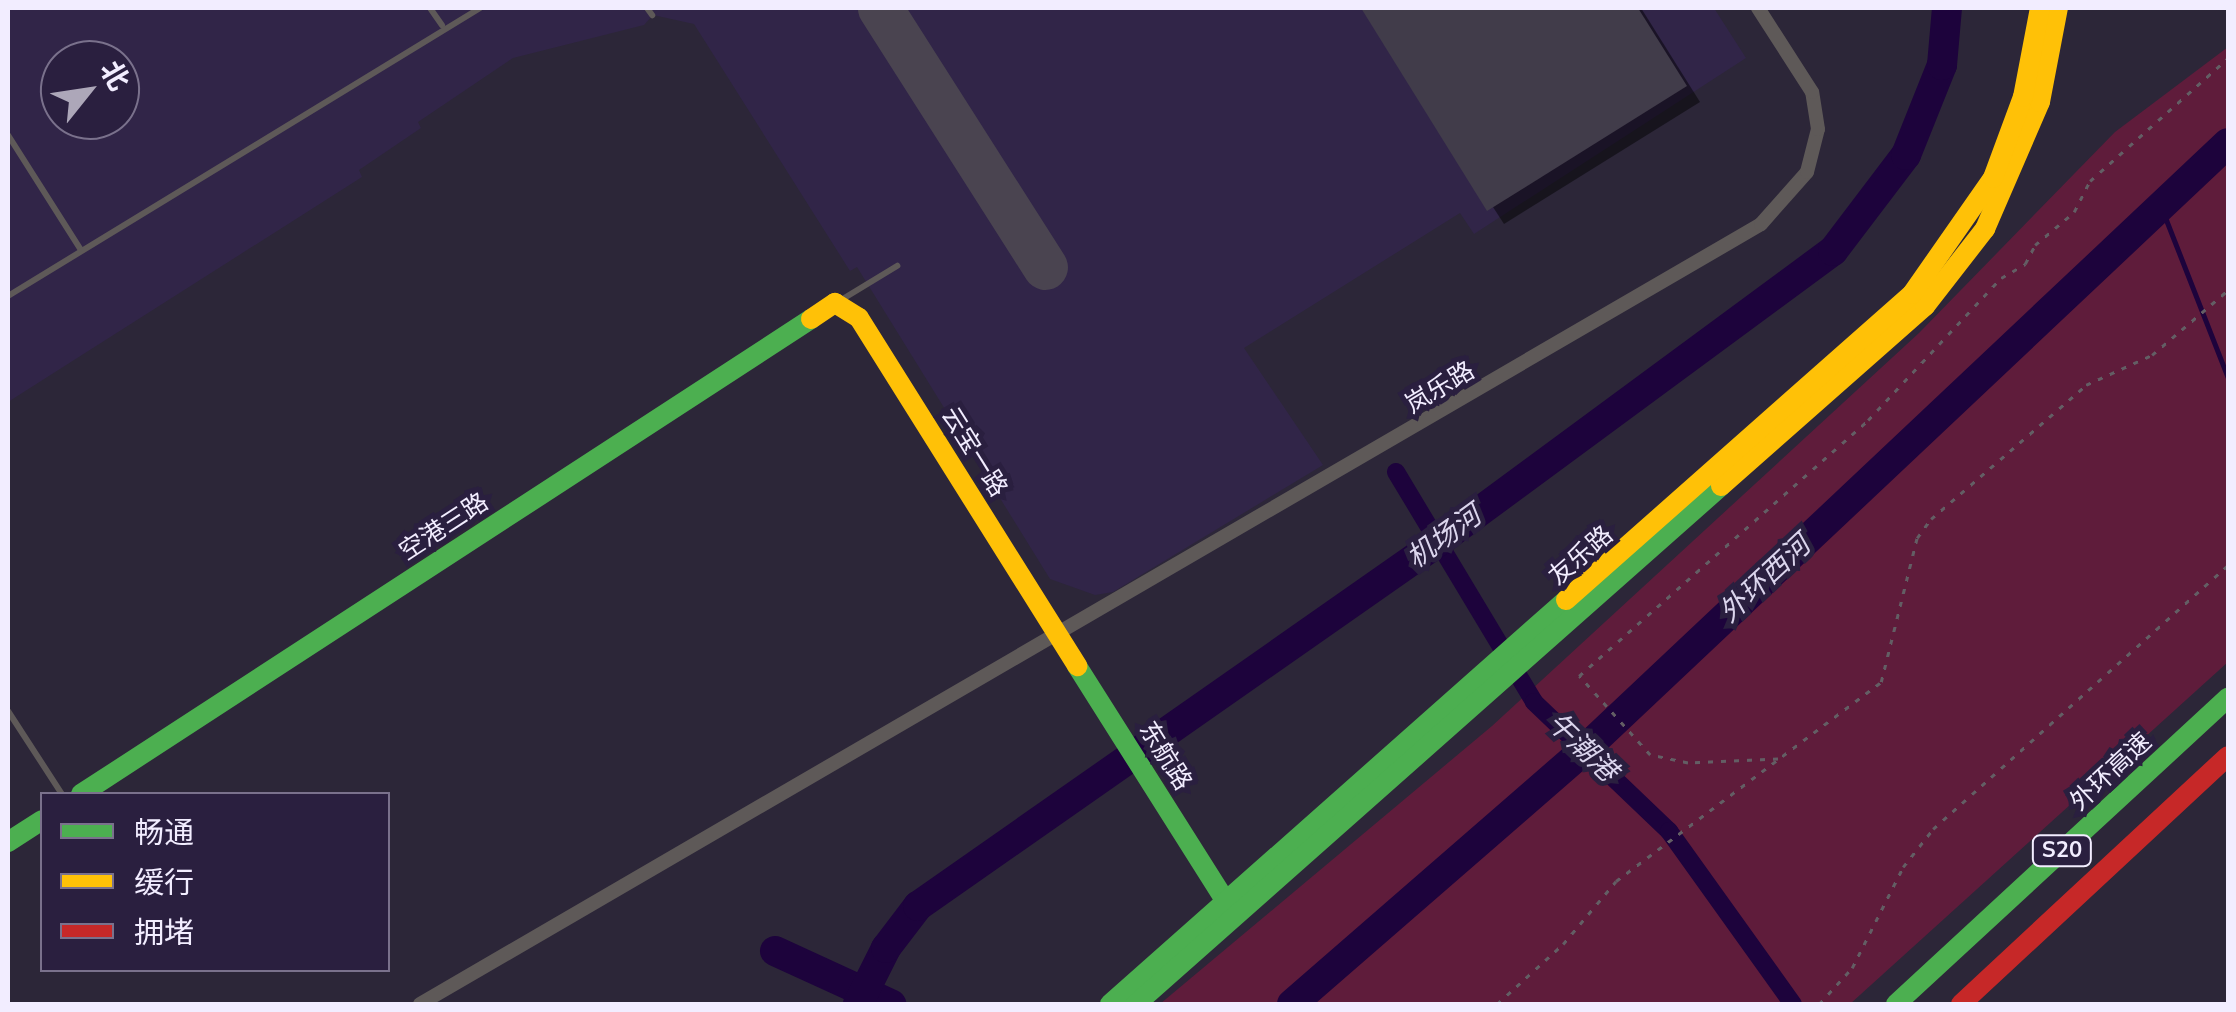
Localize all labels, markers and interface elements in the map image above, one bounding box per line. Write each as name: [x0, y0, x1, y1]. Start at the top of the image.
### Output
north arrow: [40, 40, 140, 140]
text: 北: [91, 54, 138, 98]
street label: 岚乐路: [1400, 356, 1480, 420]
street label: 云宝一路: [935, 402, 1013, 502]
street label: 空港三路: [394, 487, 494, 567]
water label: 机场河: [1400, 499, 1488, 575]
street label: 友乐路: [1543, 520, 1619, 592]
water label: 外环西河: [1713, 529, 1817, 629]
water label: 午潮港: [1540, 706, 1624, 788]
street label: 东航路: [1132, 716, 1198, 796]
street label: 外环高速: [2064, 727, 2158, 817]
legend: [40, 792, 390, 972]
text: 畅通: [134, 813, 194, 854]
road number: S20: [2030, 834, 2094, 868]
text: 缓行: [134, 863, 194, 904]
text: 拥堵: [134, 913, 194, 954]

